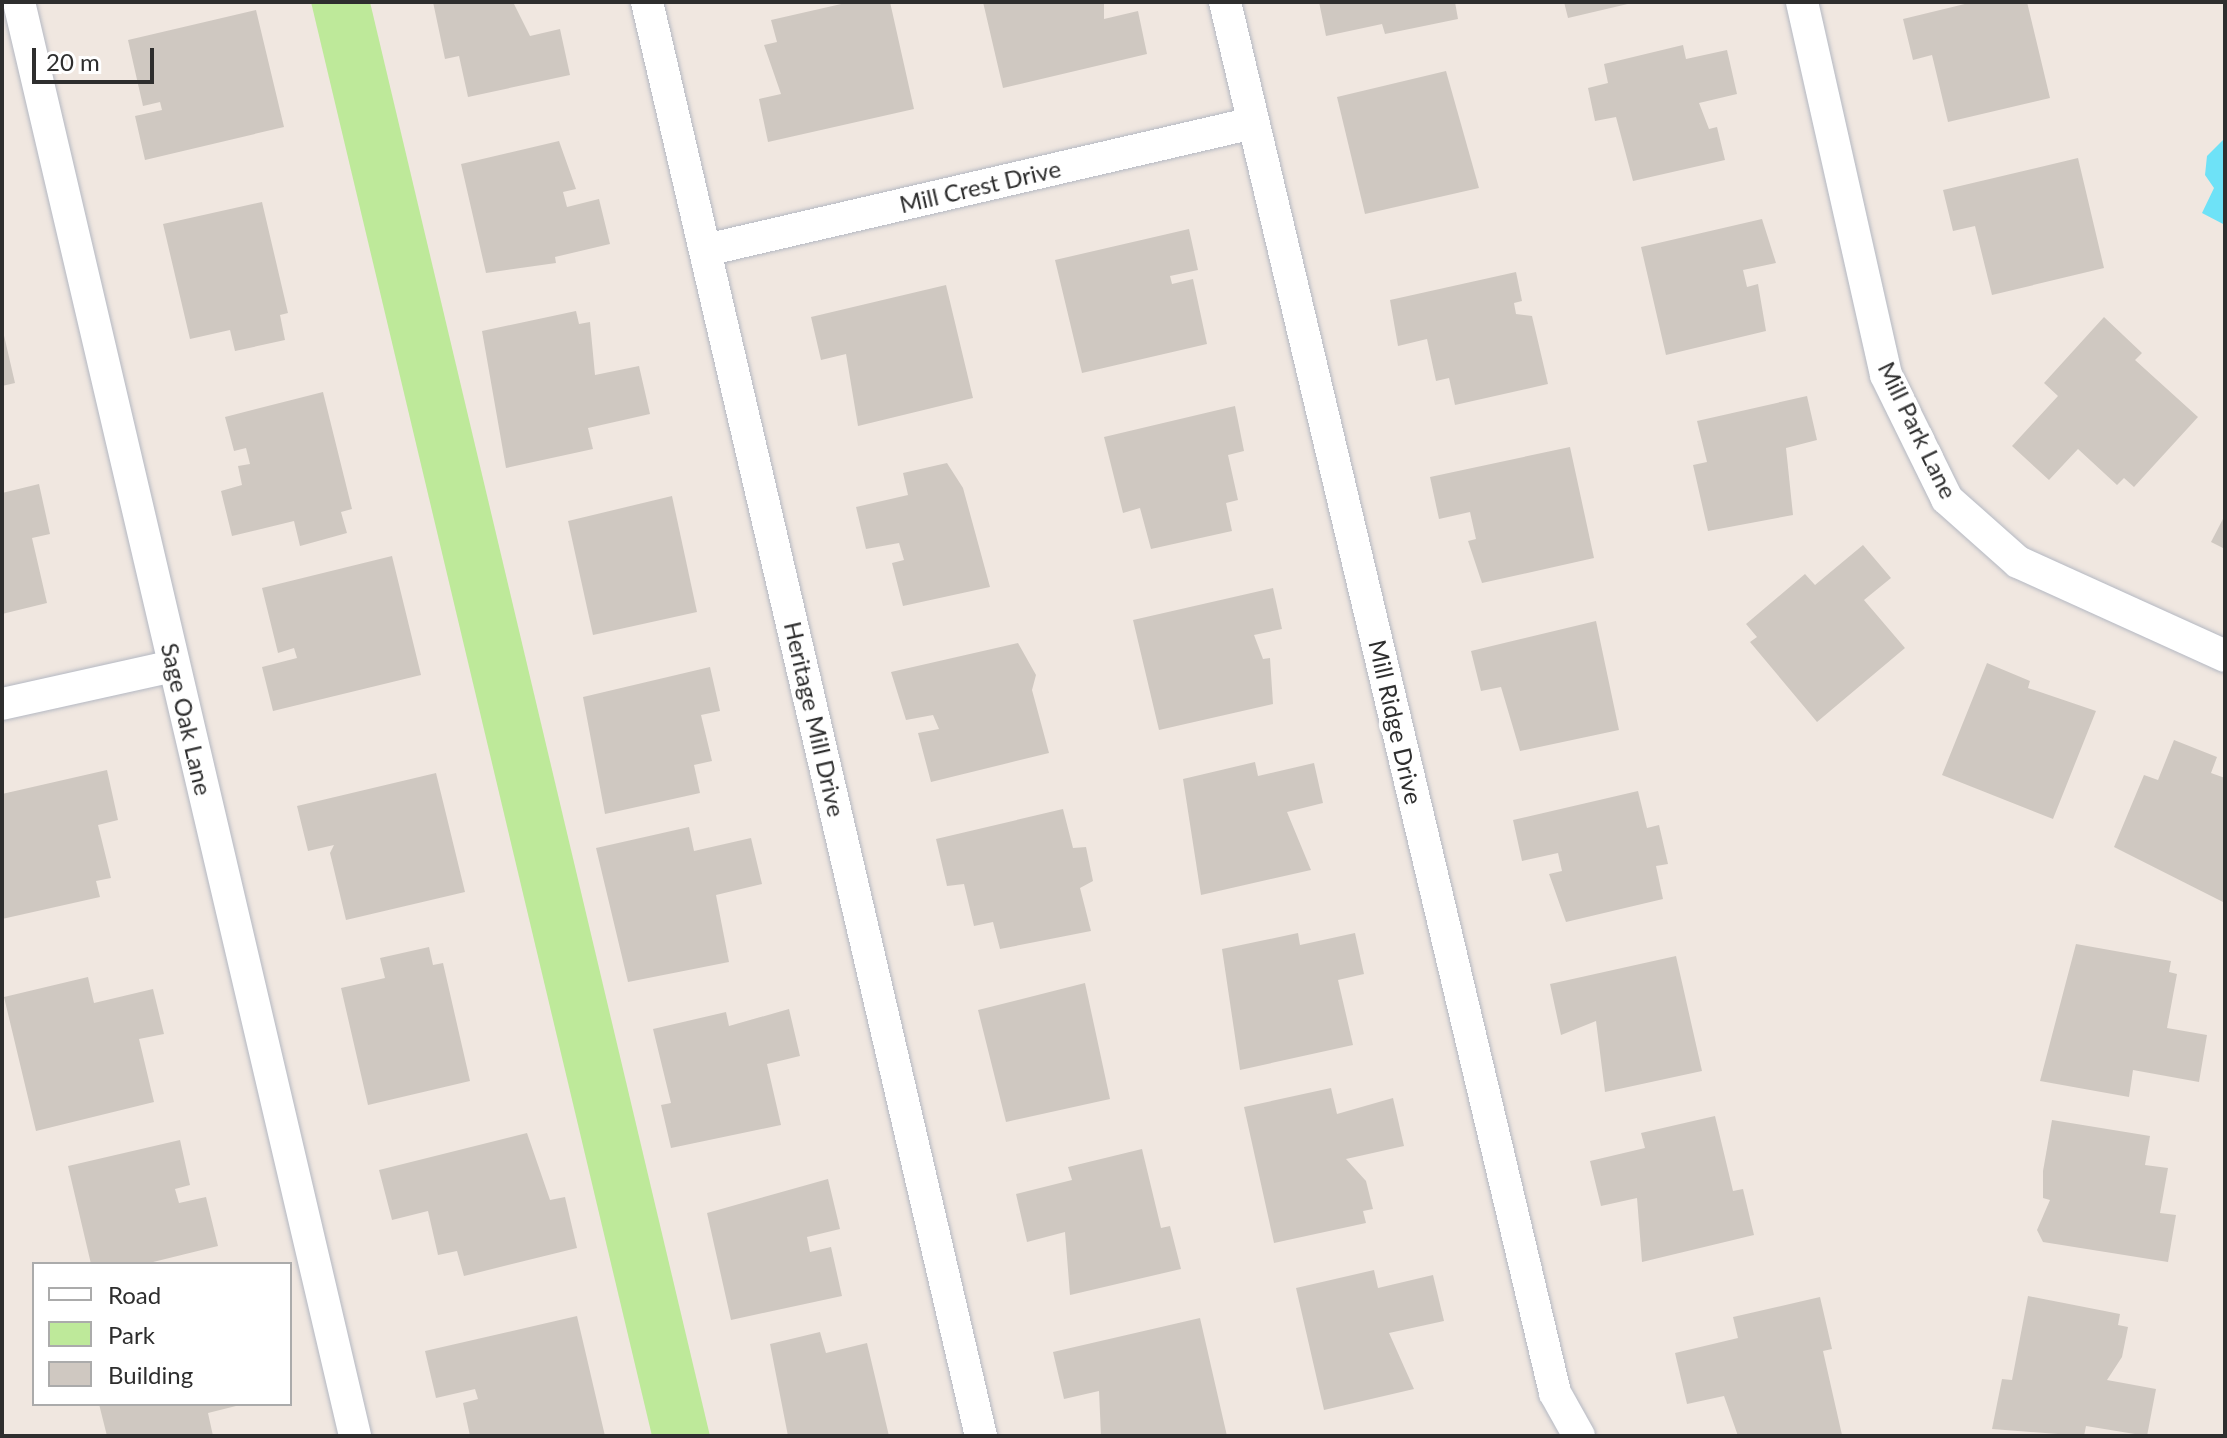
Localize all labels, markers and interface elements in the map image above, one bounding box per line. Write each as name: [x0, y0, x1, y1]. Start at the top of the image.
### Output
scale bar: [36, 32, 158, 82]
text: 20 m: [46, 47, 100, 76]
street label: Mill Crest Drive: [897, 153, 1063, 219]
street label: Mill Park Lane: [1872, 357, 1964, 503]
street label: Heritage Mill Drive: [779, 619, 851, 819]
street label: Mill Ridge Drive: [1363, 637, 1429, 807]
street label: Sage Oak Lane: [155, 640, 219, 798]
legend: [32, 1262, 292, 1406]
text: Road: [108, 1280, 161, 1309]
text: Park: [108, 1320, 155, 1349]
text: Building: [108, 1360, 193, 1389]

